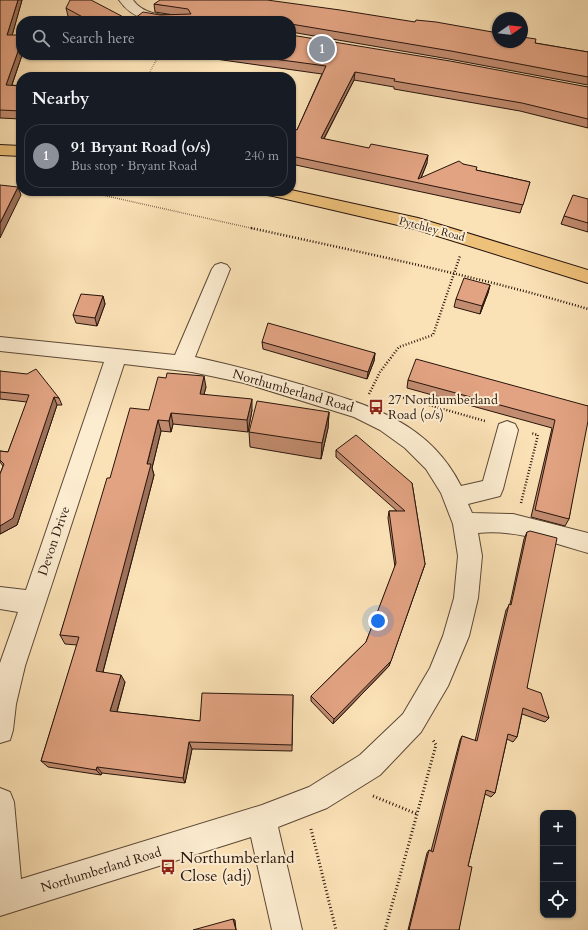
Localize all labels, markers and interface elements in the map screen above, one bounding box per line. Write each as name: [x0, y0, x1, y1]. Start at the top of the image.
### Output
north arrow: [492, 12, 528, 48]
search box: [16, 16, 296, 60]
icon: search: [30, 27, 52, 49]
text: Search here: [62, 28, 135, 48]
pin: 1: [309, 34, 335, 64]
text: Nearby: [32, 87, 89, 110]
text: 91 Bryant Road (o/s): [71, 137, 211, 157]
text: 1: [43, 147, 49, 165]
text: 240 m: [245, 147, 279, 165]
text: Bus stop · Bryant Road: [71, 157, 197, 175]
street label: Pytchley Road: [397, 213, 467, 245]
street label: Northumberland Road: [230, 365, 356, 417]
place label: 27 Northumberland Road (o/s): [388, 391, 498, 424]
bus stop icon: 27 Northumberland Road (o/s): [367, 398, 385, 416]
street label: Devon Drive: [34, 504, 74, 578]
your location: [368, 611, 388, 631]
map controls: [540, 810, 576, 918]
button: +: [540, 810, 576, 846]
street label: Northumberland Road: [39, 843, 164, 897]
button: −: [540, 846, 576, 882]
place label: Northumberland Close (adj): [180, 847, 295, 887]
bus stop icon: Northumberland Close (adj): [159, 858, 177, 876]
button: locate: [540, 882, 576, 918]

